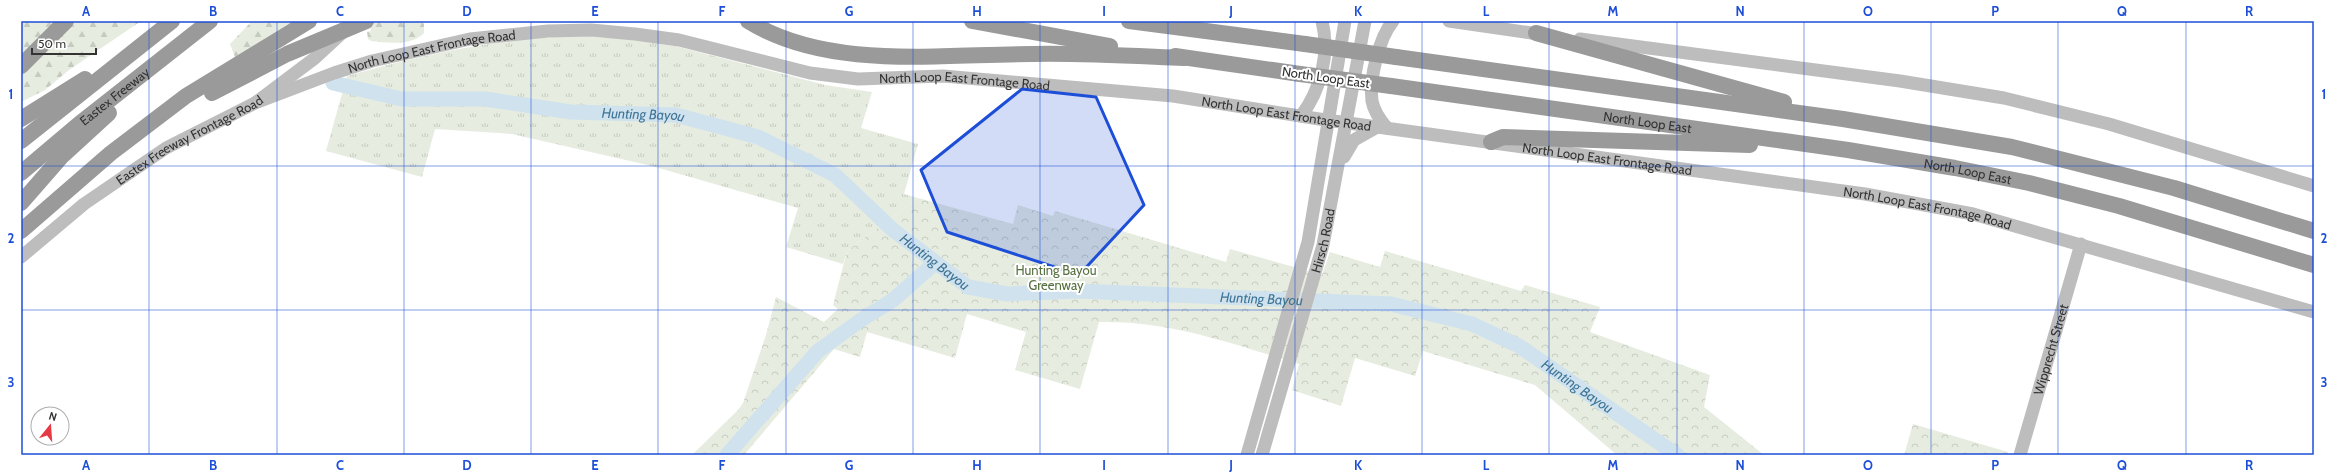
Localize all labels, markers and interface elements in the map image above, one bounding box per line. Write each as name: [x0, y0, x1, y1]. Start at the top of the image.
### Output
text: A: [82, 3, 91, 19]
text: B: [209, 3, 217, 19]
text: C: [336, 3, 344, 19]
text: D: [462, 3, 472, 19]
text: E: [591, 3, 599, 19]
text: F: [719, 3, 726, 19]
text: G: [845, 3, 854, 19]
text: H: [972, 3, 982, 19]
text: I: [1102, 3, 1106, 19]
text: J: [1228, 3, 1233, 19]
text: K: [1354, 3, 1363, 19]
text: L: [1483, 3, 1490, 19]
text: M: [1608, 3, 1619, 19]
text: N: [1735, 3, 1745, 19]
text: O: [1863, 3, 1873, 19]
text: P: [1991, 3, 1999, 19]
text: Q: [2117, 3, 2127, 19]
text: R: [2245, 3, 2253, 19]
street label: North Loop East Frontage Road: [346, 26, 516, 76]
scale bar: [32, 30, 96, 56]
text: 50 m: [38, 36, 66, 51]
street label: North Loop East: [1281, 63, 1372, 91]
street label: Eastex Freeway: [76, 64, 153, 128]
street label: North Loop East Frontage Road: [879, 68, 1051, 93]
text: 1: [9, 86, 13, 102]
text: 1: [2322, 86, 2326, 102]
street label: Eastex Freeway Frontage Road: [113, 92, 266, 188]
street label: North Loop East Frontage Road: [1201, 93, 1372, 134]
water label: Hunting Bayou: [601, 104, 687, 126]
street label: North Loop East: [1602, 108, 1693, 136]
street label: North Loop East Frontage Road: [1521, 139, 1693, 178]
street label: North Loop East: [1923, 155, 2013, 187]
street label: North Loop East Frontage Road: [1842, 183, 2013, 233]
street label: Hirsch Road: [1307, 207, 1338, 275]
water label: Hunting Bayou: [896, 229, 973, 294]
text: 2: [8, 230, 15, 246]
text: 2: [2321, 230, 2328, 246]
park label: Hunting Bayou Greenway: [1016, 262, 1097, 293]
water label: Hunting Bayou: [1219, 288, 1303, 309]
street label: Wipprecht Street: [2030, 301, 2071, 397]
water label: Hunting Bayou: [1538, 355, 1617, 417]
text: 3: [7, 374, 15, 390]
text: 3: [2320, 374, 2328, 390]
north arrow: [30, 406, 70, 446]
text: N: [47, 409, 59, 424]
text: A: [82, 457, 91, 473]
text: B: [209, 457, 217, 473]
text: C: [336, 457, 344, 473]
text: D: [462, 457, 472, 473]
text: E: [591, 457, 599, 473]
text: F: [719, 457, 726, 473]
text: G: [845, 457, 854, 473]
text: H: [972, 457, 982, 473]
text: I: [1102, 457, 1106, 473]
text: J: [1228, 457, 1233, 473]
text: K: [1354, 457, 1363, 473]
text: L: [1483, 457, 1490, 473]
text: M: [1608, 457, 1619, 473]
text: N: [1735, 457, 1745, 473]
text: O: [1863, 457, 1873, 473]
text: P: [1991, 457, 1999, 473]
text: Q: [2117, 457, 2127, 473]
text: R: [2245, 457, 2253, 473]

